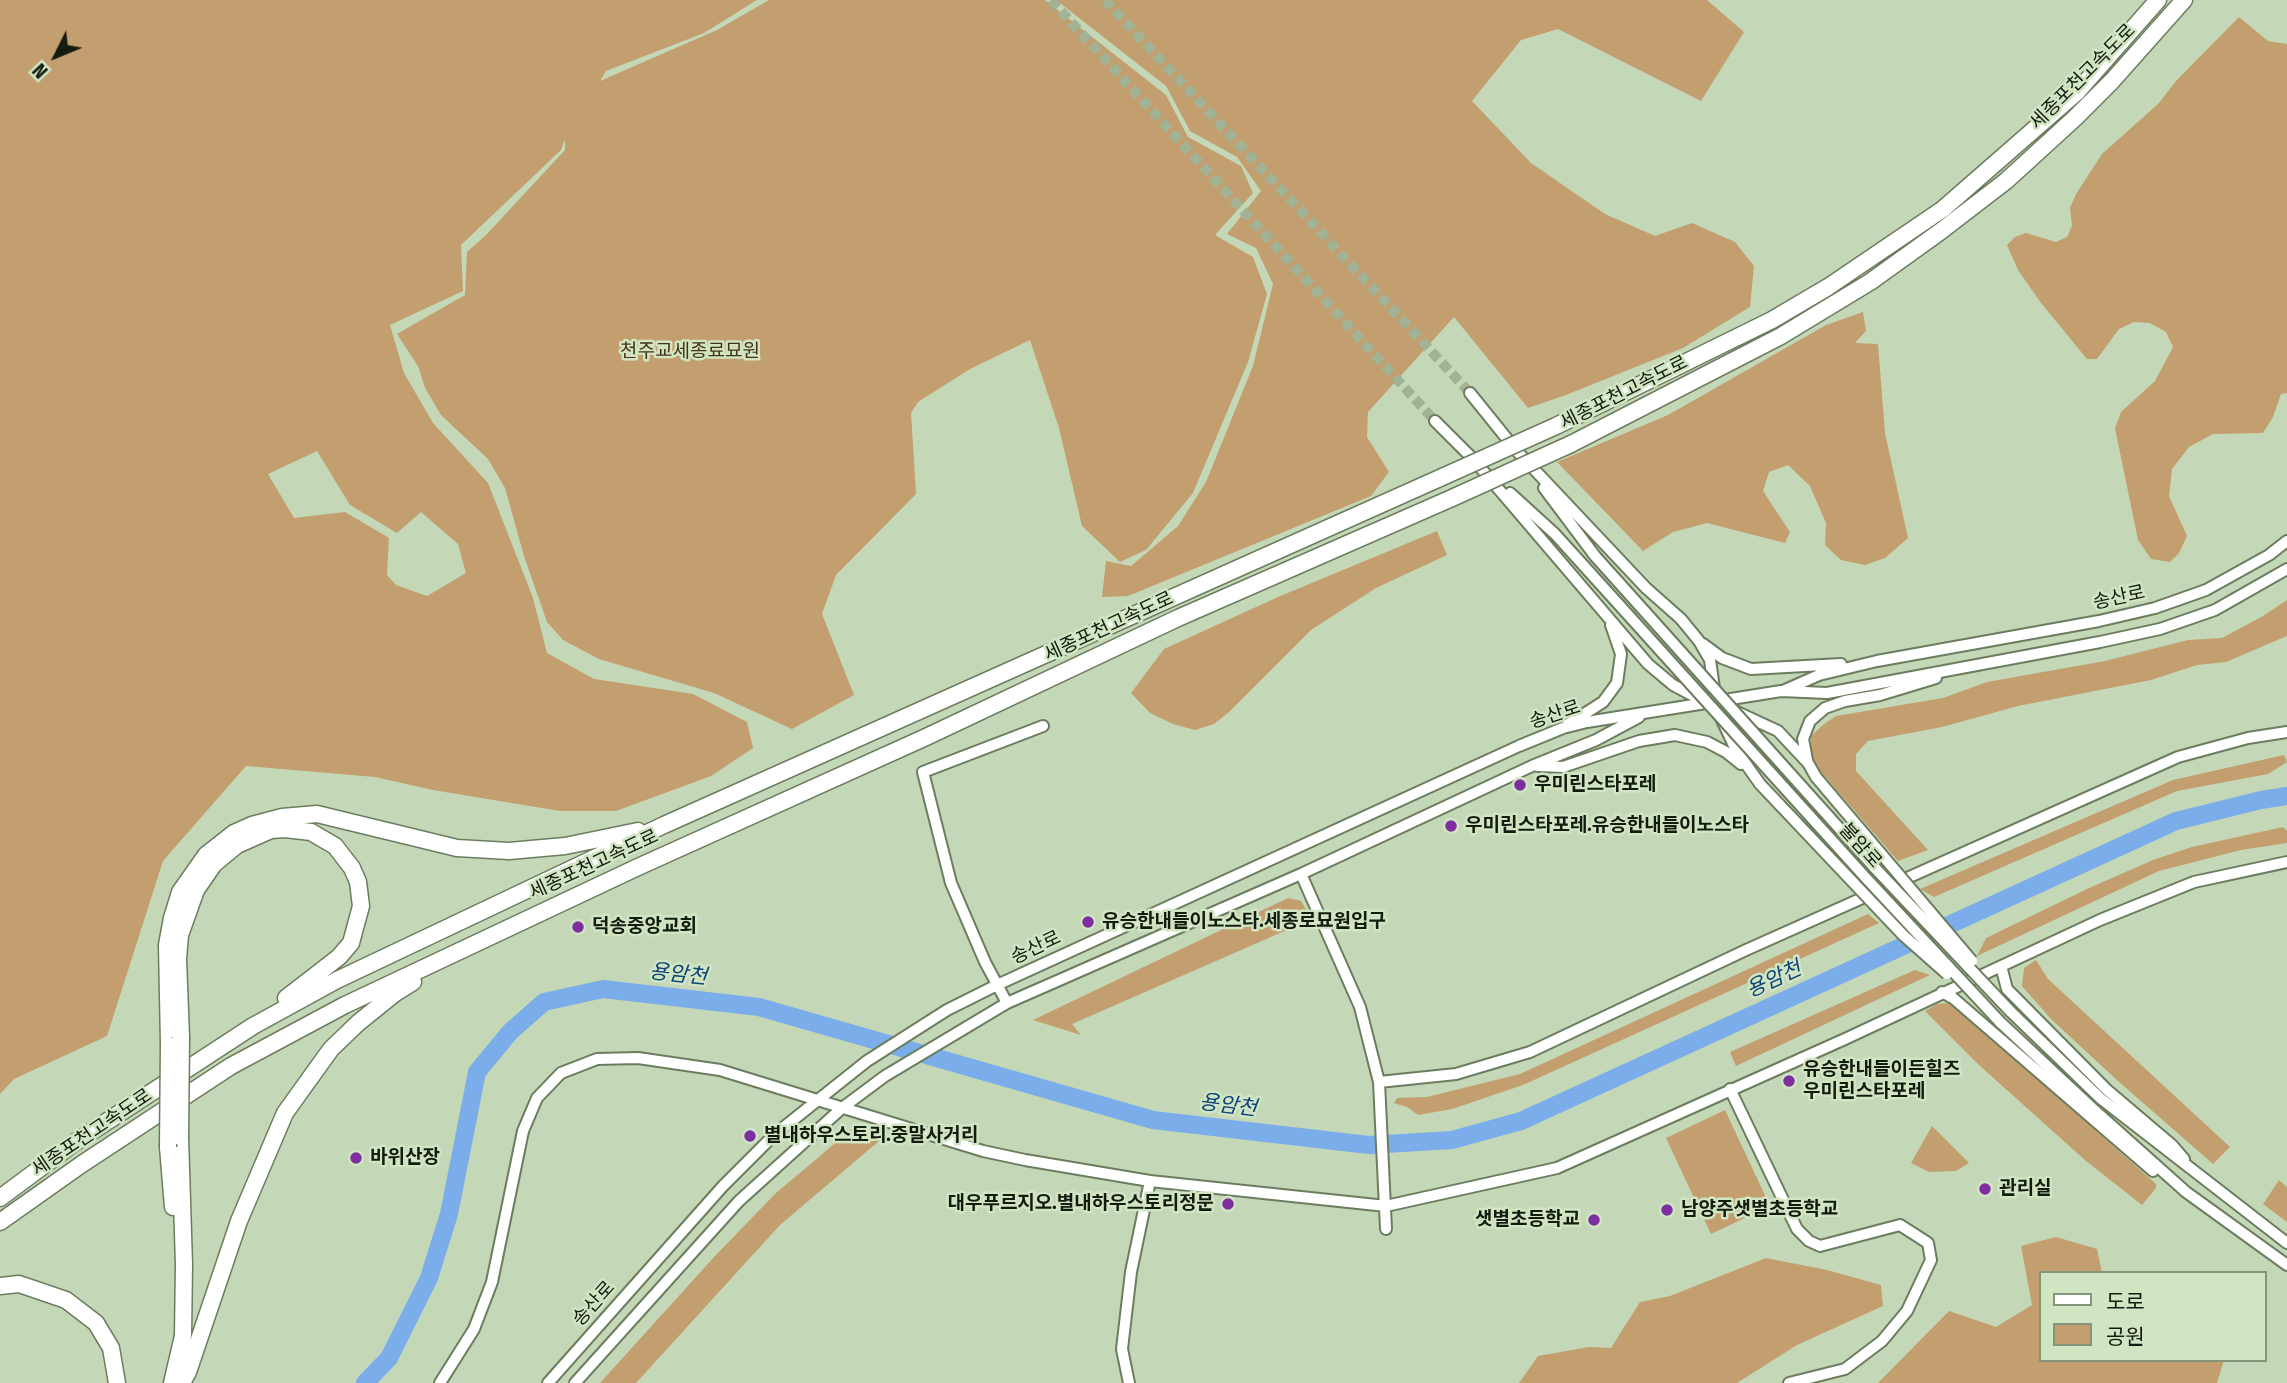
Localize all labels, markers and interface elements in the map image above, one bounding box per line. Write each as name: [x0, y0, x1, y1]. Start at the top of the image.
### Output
street label: 세종포천고속도로: [2025, 19, 2141, 135]
north arrow: [21, 21, 91, 91]
text: N: [28, 59, 53, 83]
park label: 천주교세종료묘원: [620, 341, 760, 363]
street label: 세종포천고속도로: [1557, 351, 1691, 435]
street label: 송산로: [2091, 581, 2147, 615]
street label: 세종포천고속도로: [1041, 587, 1177, 667]
street label: 송산로: [1527, 696, 1583, 734]
place label: 우미린스타포레: [1534, 774, 1656, 796]
marker: 우미린스타포레: [1512, 777, 1528, 793]
place label: 우미린스타포레.유승한내들이노스타: [1465, 815, 1749, 837]
marker: 우미린스타포레.유승한내들이노스타: [1443, 818, 1459, 834]
street label: 불암로: [1834, 819, 1886, 873]
street label: 세종포천고속도로: [526, 825, 662, 905]
place label: 유승한내들이노스타.세종로묘원입구: [1102, 911, 1386, 933]
marker: 유승한내들이노스타.세종로묘원입구: [1080, 914, 1096, 930]
place label: 덕송중앙교회: [592, 916, 697, 938]
marker: 덕송중앙교회: [570, 919, 586, 935]
street label: 송산로: [1007, 927, 1065, 969]
water label: 용암천: [1742, 956, 1806, 1004]
water label: 용암천: [648, 959, 708, 991]
place label: 유승한내들이든힐즈 우미린스타포레: [1803, 1059, 1960, 1103]
marker: 유승한내들이든힐즈 우미린스타포레: [1781, 1073, 1797, 1089]
street label: 세종포천고속도로: [28, 1084, 156, 1182]
water label: 용암천: [1198, 1090, 1258, 1122]
place label: 별내하우스토리.중말사거리: [764, 1125, 978, 1147]
marker: 별내하우스토리.중말사거리: [742, 1128, 758, 1144]
place label: 바위산장: [370, 1147, 440, 1169]
marker: 바위산장: [348, 1150, 364, 1166]
place label: 관리실: [1999, 1178, 2051, 1200]
marker: 관리실: [1977, 1181, 1993, 1197]
place label: 대우푸르지오.별내하우스토리정문: [947, 1193, 1214, 1215]
marker: 대우푸르지오.별내하우스토리정문: [1220, 1196, 1236, 1212]
place label: 남양주샛별초등학교: [1681, 1199, 1838, 1221]
marker: 남양주샛별초등학교: [1659, 1202, 1675, 1218]
place label: 샛별초등학교: [1475, 1209, 1580, 1231]
marker: 샛별초등학교: [1586, 1212, 1602, 1228]
legend: [2038, 1271, 2266, 1362]
street label: 송산로: [568, 1277, 620, 1331]
text: 도로: [2106, 1289, 2145, 1315]
text: 공원: [2106, 1324, 2145, 1350]

